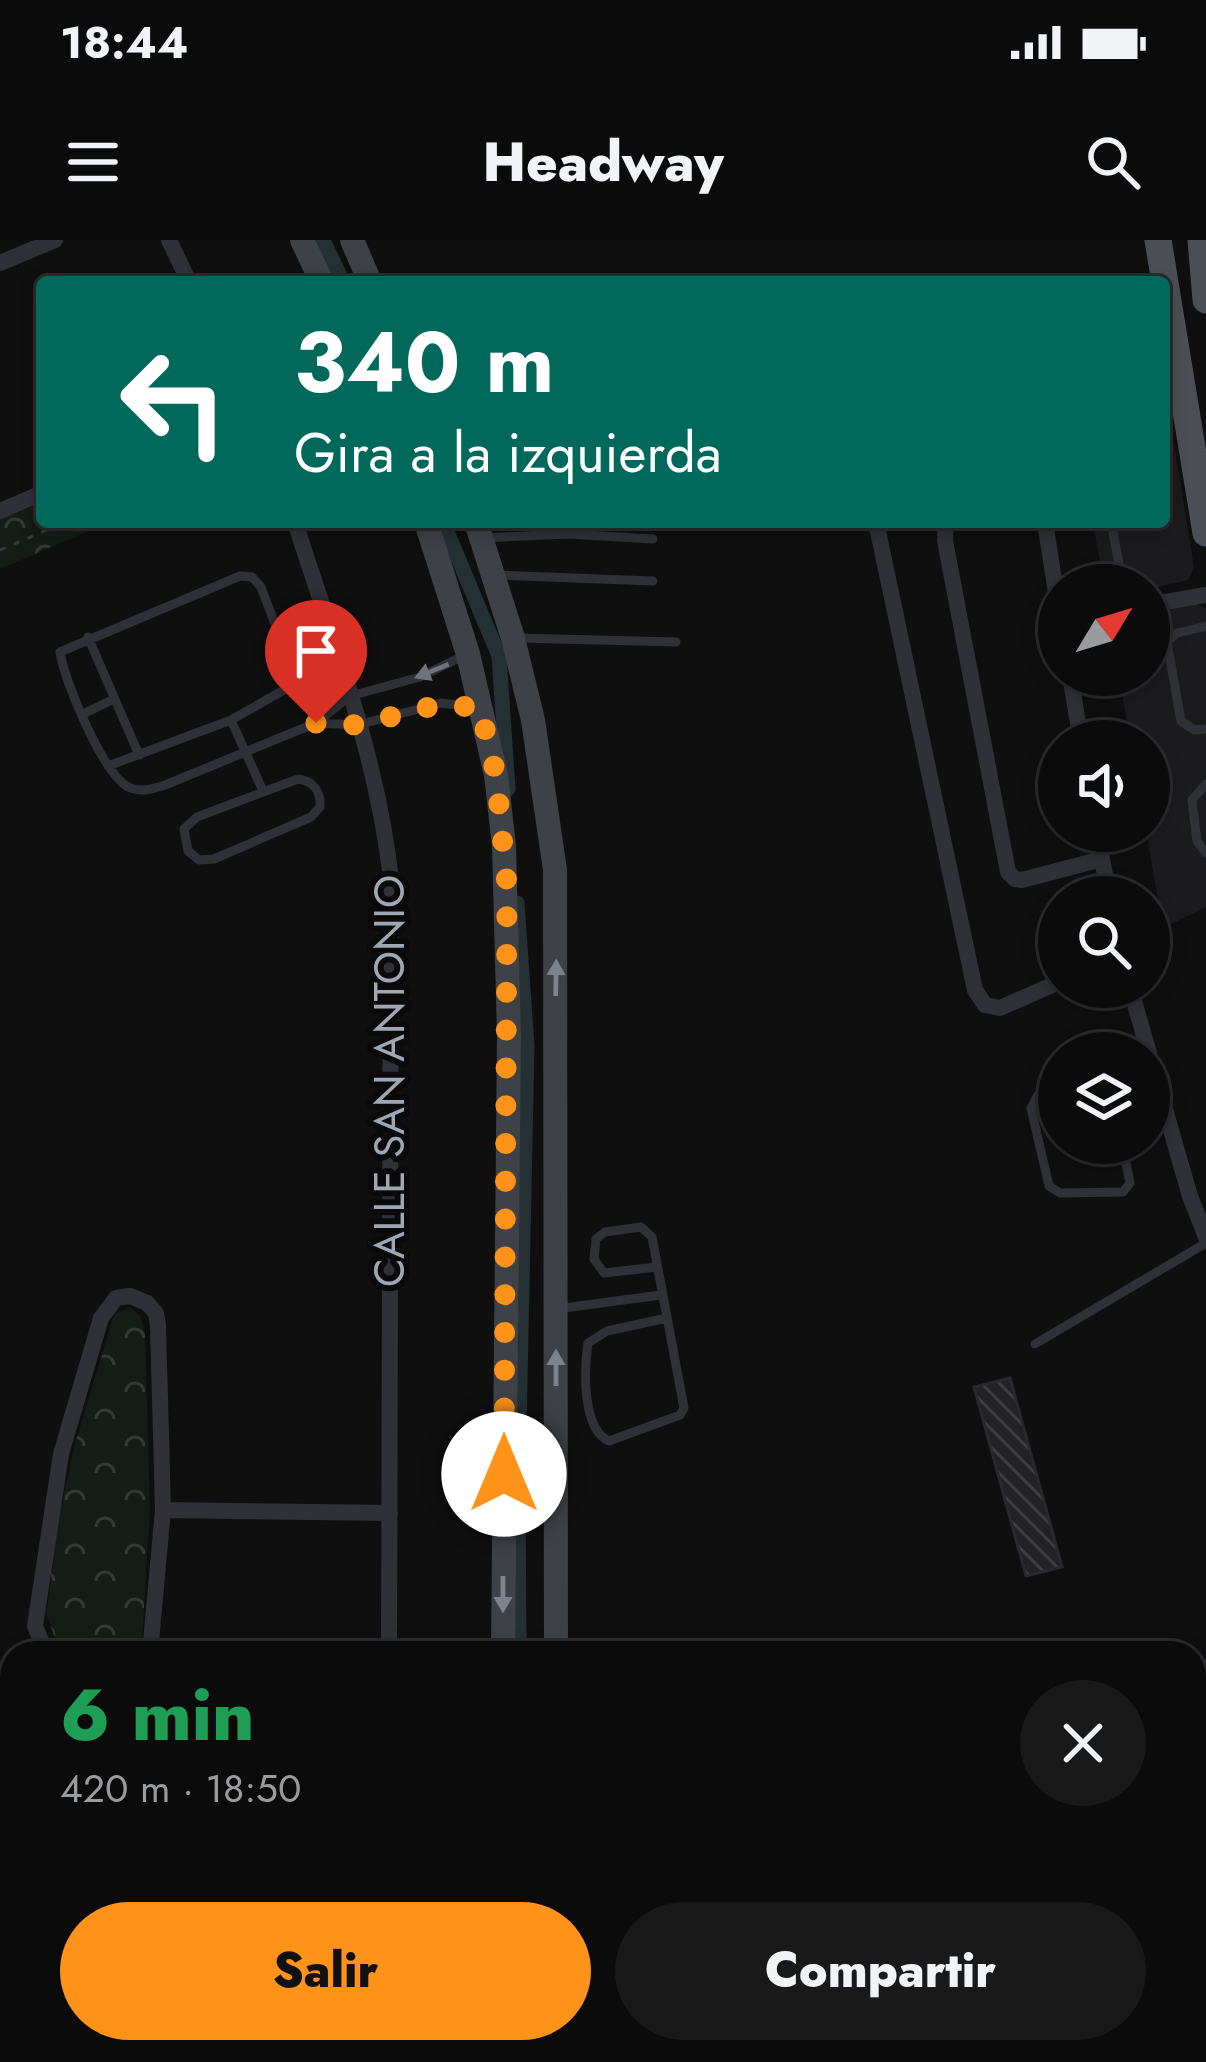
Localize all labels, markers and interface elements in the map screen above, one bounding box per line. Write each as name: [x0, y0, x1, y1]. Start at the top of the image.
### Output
text: 18:44: [60, 10, 188, 75]
text: Headway: [482, 123, 724, 201]
icon: menu: [60, 129, 126, 195]
icon: search: [1080, 129, 1146, 195]
text: 340 m: [294, 302, 554, 424]
icon: left: [96, 324, 252, 480]
text: Gira a la izquierda: [294, 414, 722, 492]
north arrow: [1038, 564, 1170, 696]
map controls: [1038, 564, 1170, 1164]
pin: [265, 600, 367, 723]
icon: arrive: [283, 618, 349, 684]
one-way arrow: [414, 662, 450, 681]
button: sound: [1038, 720, 1170, 852]
street label: CALLE SAN ANTONIO: [359, 875, 420, 1287]
button: search: [1038, 876, 1170, 1008]
one-way arrow: [546, 958, 566, 996]
button: layers: [1038, 1032, 1170, 1164]
one-way arrow: [546, 1348, 566, 1386]
position arrow: [441, 1411, 567, 1537]
one-way arrow: [493, 1576, 513, 1614]
text: 6 min: [60, 1663, 254, 1767]
button: close: [1020, 1680, 1146, 1806]
text: 420 m · 18:50: [60, 1760, 302, 1817]
button: Salir: [60, 1902, 591, 2040]
button: Compartir: [615, 1902, 1146, 2040]

